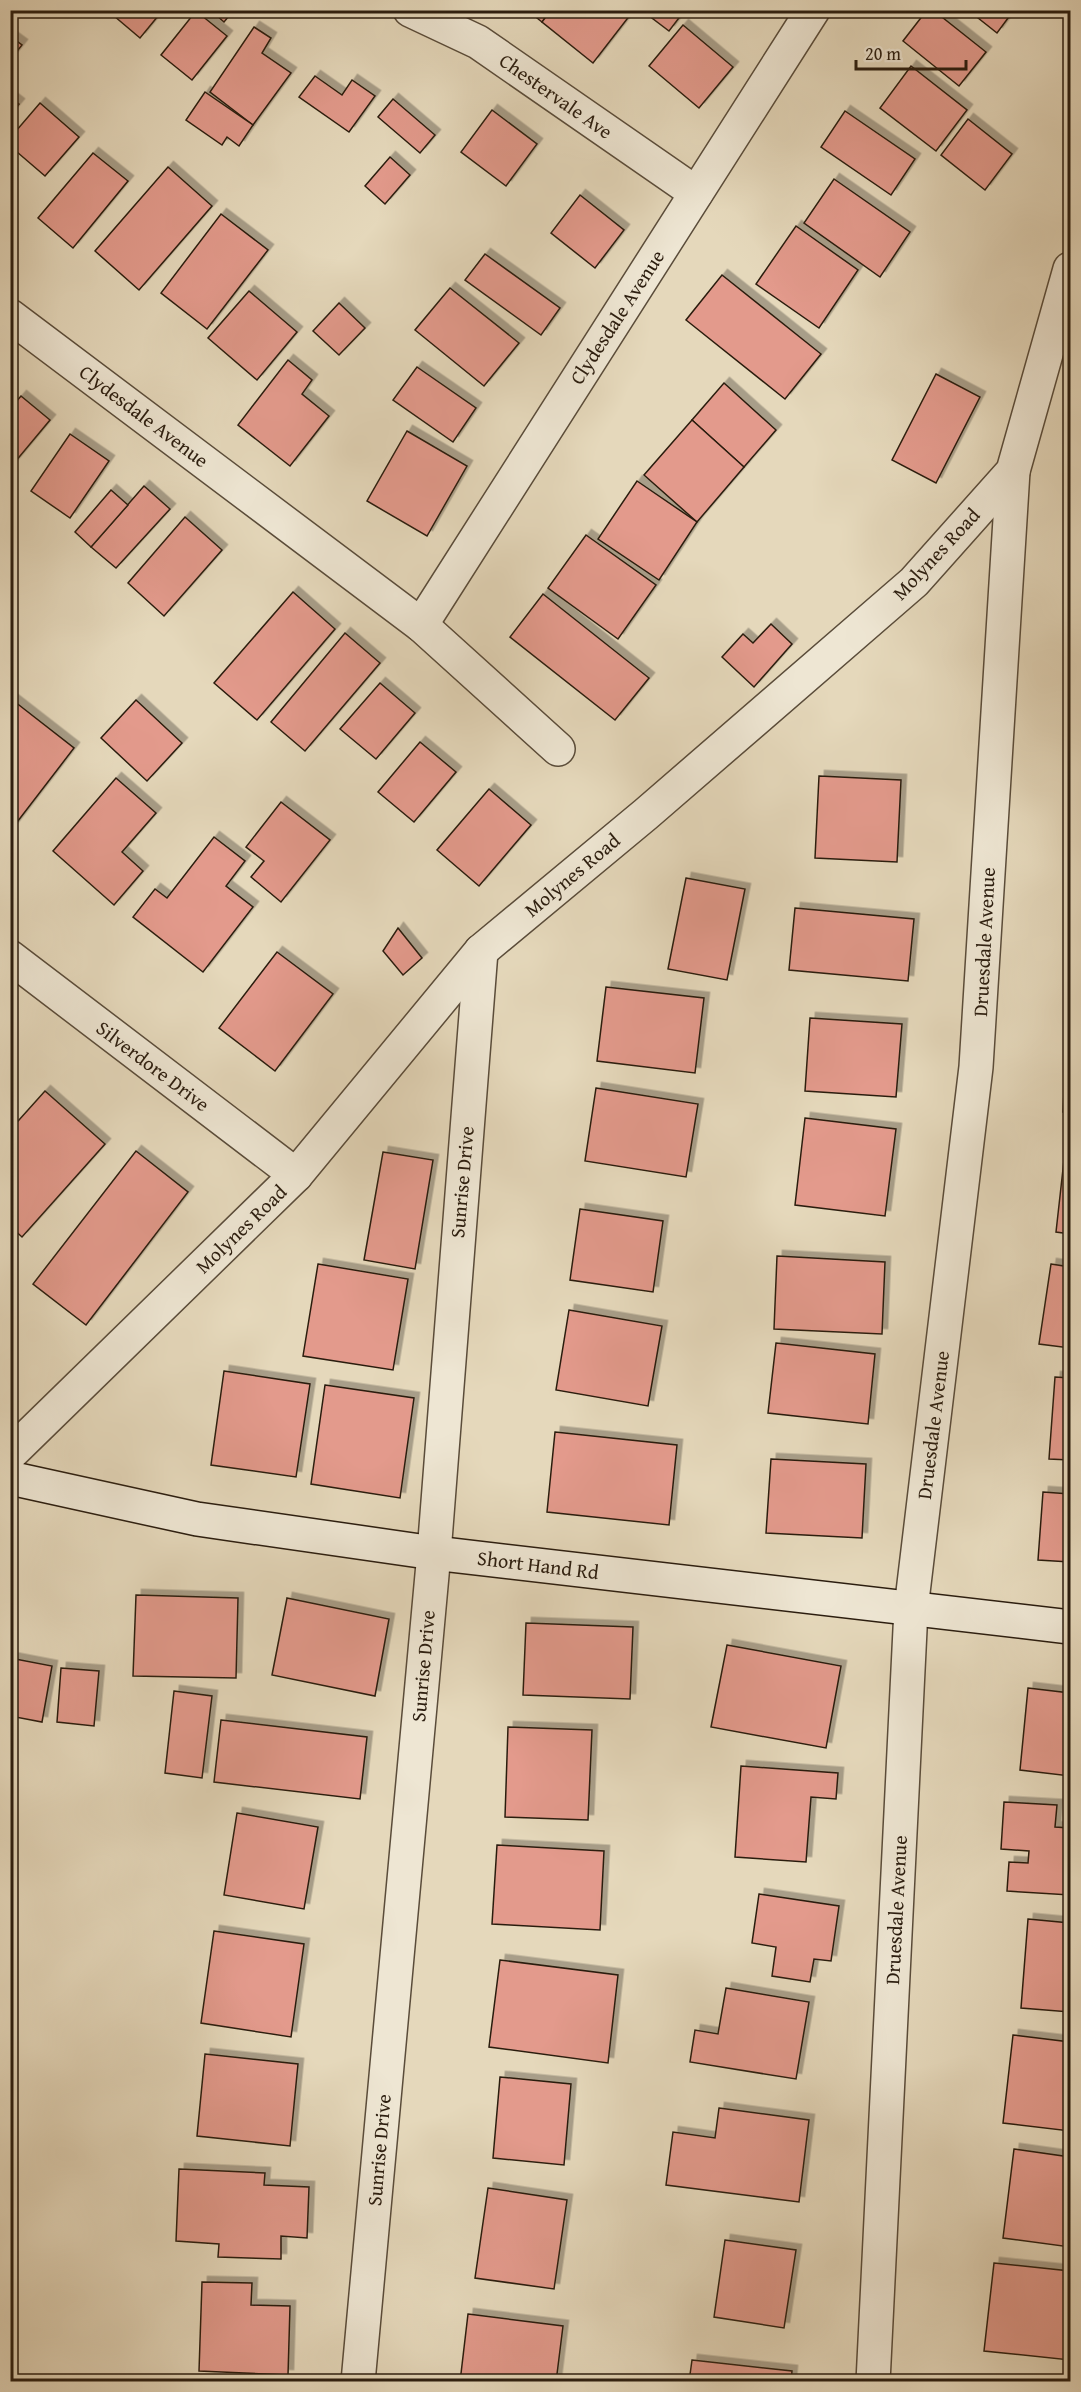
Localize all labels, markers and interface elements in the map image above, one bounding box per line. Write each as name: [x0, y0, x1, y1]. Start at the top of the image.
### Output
scale bar: [856, 33, 966, 71]
text: 20 m: [865, 40, 901, 67]
street label: Chestervale Ave: [494, 46, 619, 145]
street label: Clydesdale Avenue: [562, 244, 671, 390]
street label: Clydesdale Avenue: [74, 357, 215, 474]
street label: Molynes Road: [885, 501, 986, 606]
street label: Molynes Road: [518, 826, 626, 923]
street label: Druesdale Avenue: [965, 867, 1002, 1017]
street label: Silverdore Drive: [91, 1013, 216, 1118]
street label: Sunrise Drive: [442, 1125, 481, 1239]
street label: Molynes Road: [189, 1177, 293, 1280]
street label: Druesdale Avenue: [909, 1349, 956, 1501]
street label: Short Hand Rd: [476, 1543, 601, 1586]
street label: Sunrise Drive: [403, 1609, 442, 1723]
street label: Druesdale Avenue: [877, 1835, 914, 1985]
street label: Sunrise Drive: [359, 2093, 398, 2207]

